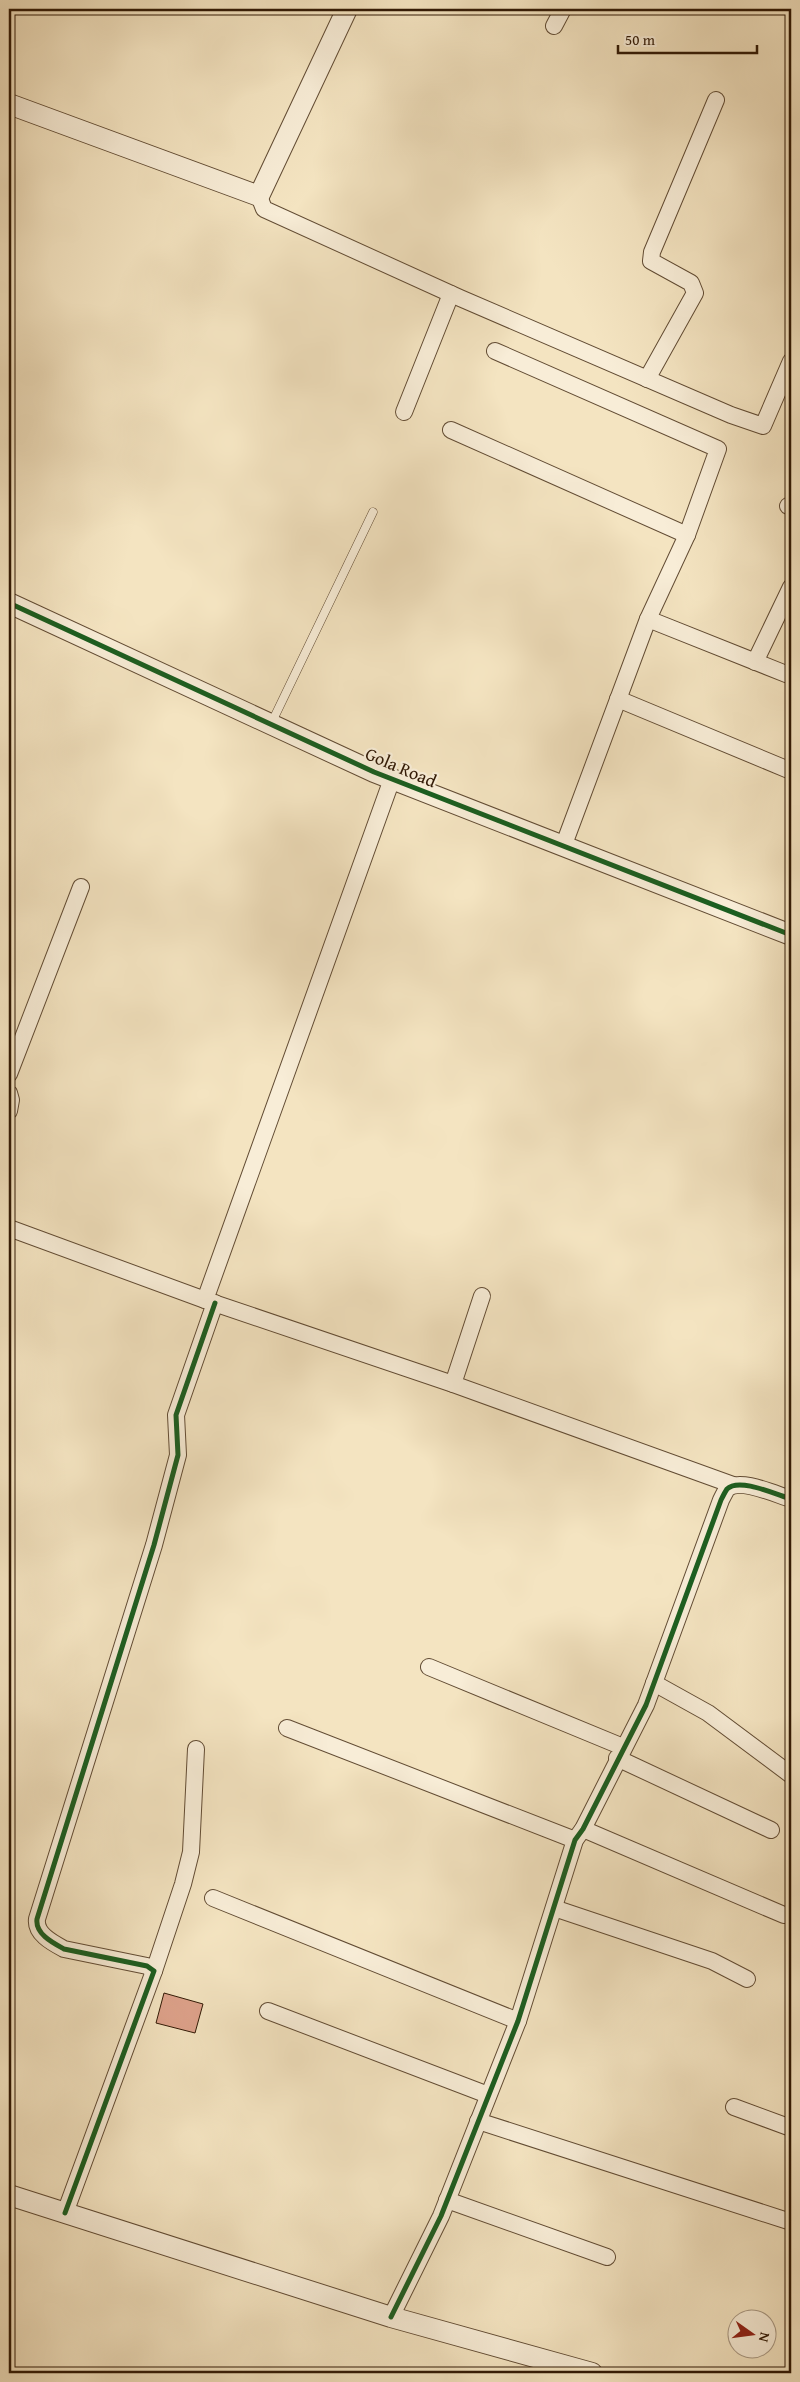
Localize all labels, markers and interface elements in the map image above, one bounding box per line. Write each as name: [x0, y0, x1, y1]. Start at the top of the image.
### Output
scale bar: [618, 22, 756, 54]
text: 50 m: [625, 29, 656, 50]
street label: Gola Road: [361, 740, 441, 794]
north arrow: [728, 2310, 778, 2360]
text: N: [754, 2330, 775, 2345]

